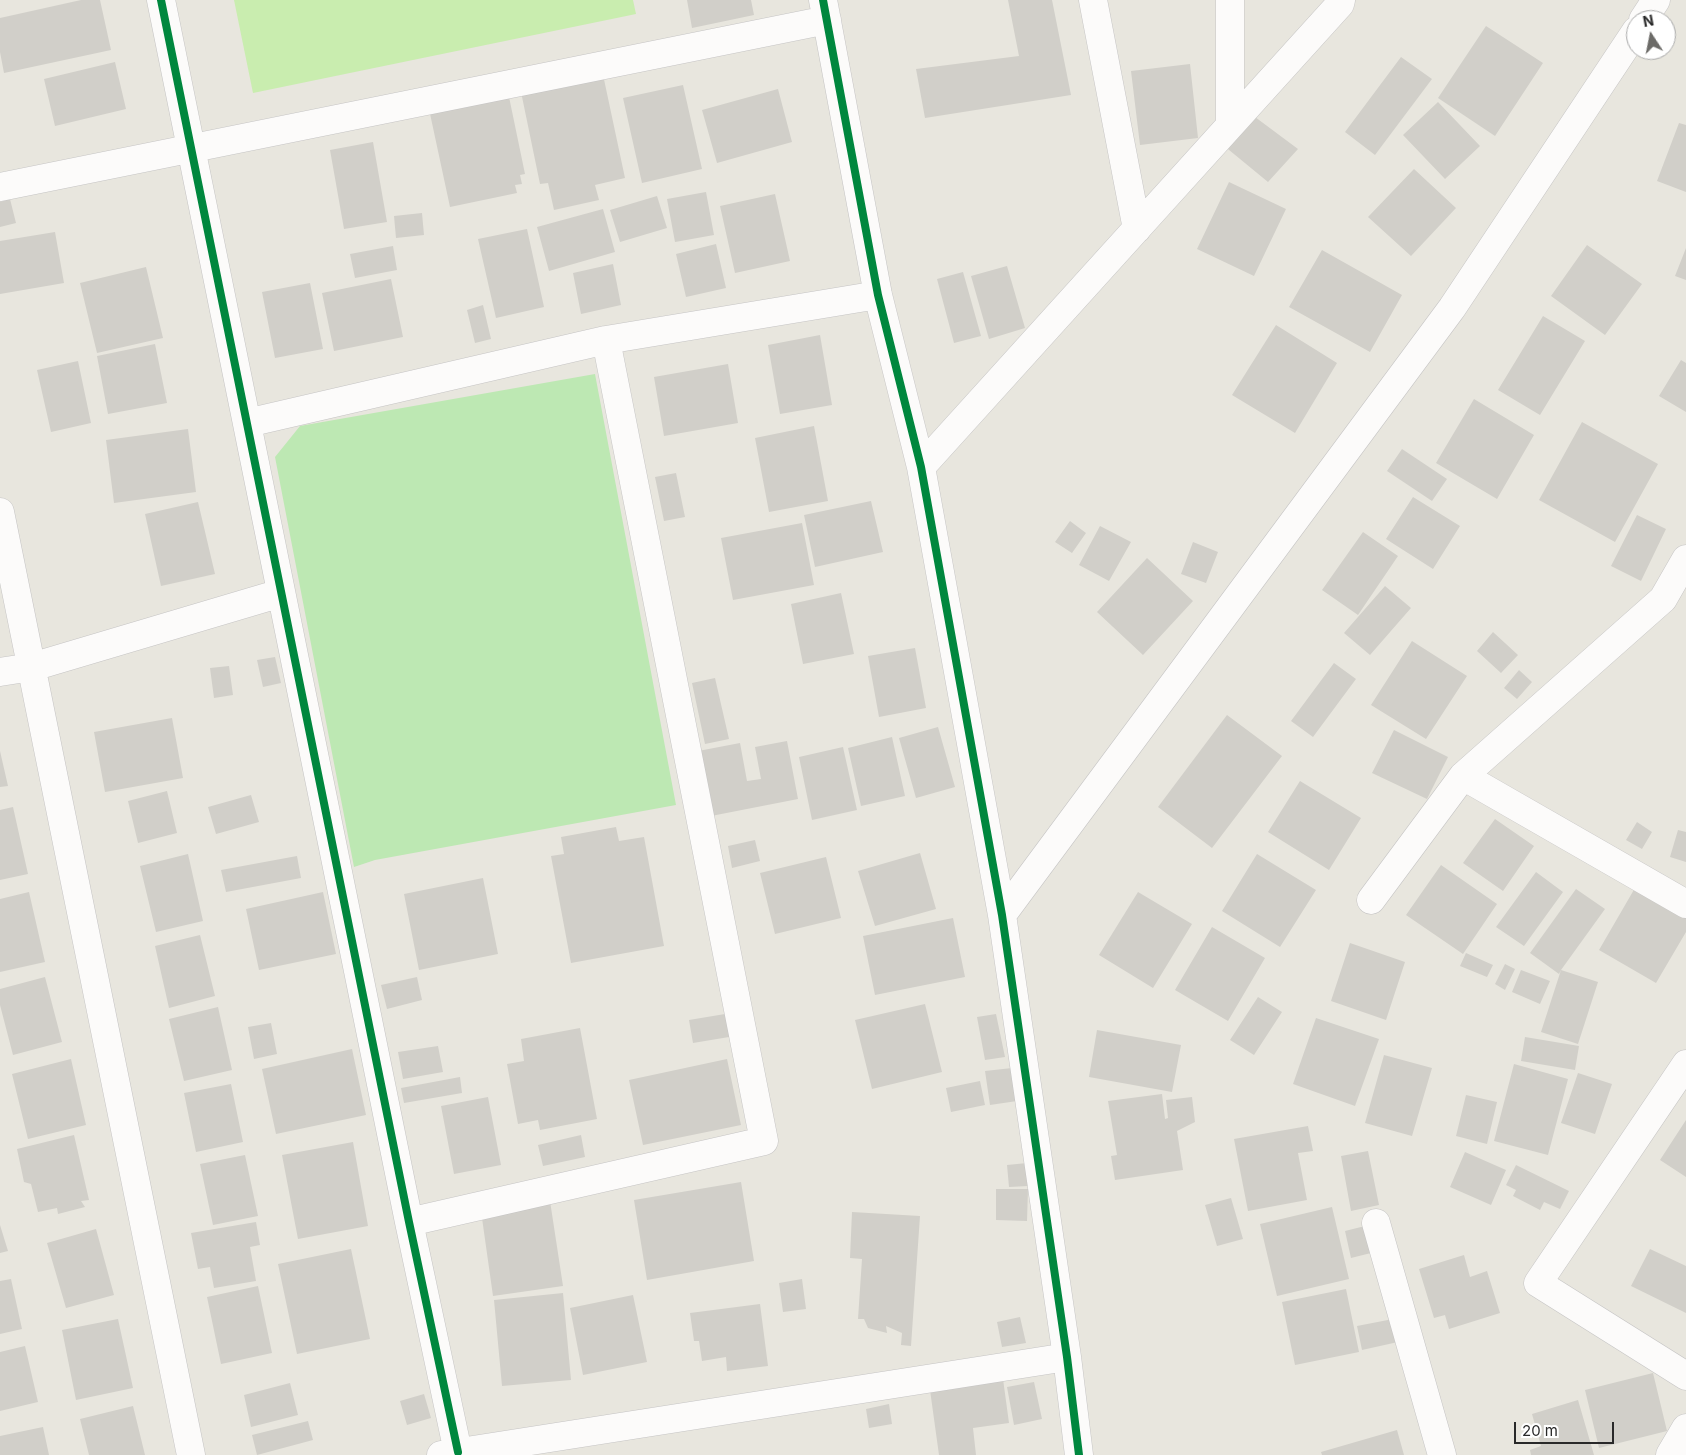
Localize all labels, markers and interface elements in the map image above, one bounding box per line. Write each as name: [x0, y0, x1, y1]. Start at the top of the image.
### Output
north arrow: [1626, 10, 1676, 60]
text: N: [1641, 11, 1655, 30]
scale bar: [1516, 1412, 1616, 1444]
text: 20 m: [1522, 1421, 1558, 1440]

